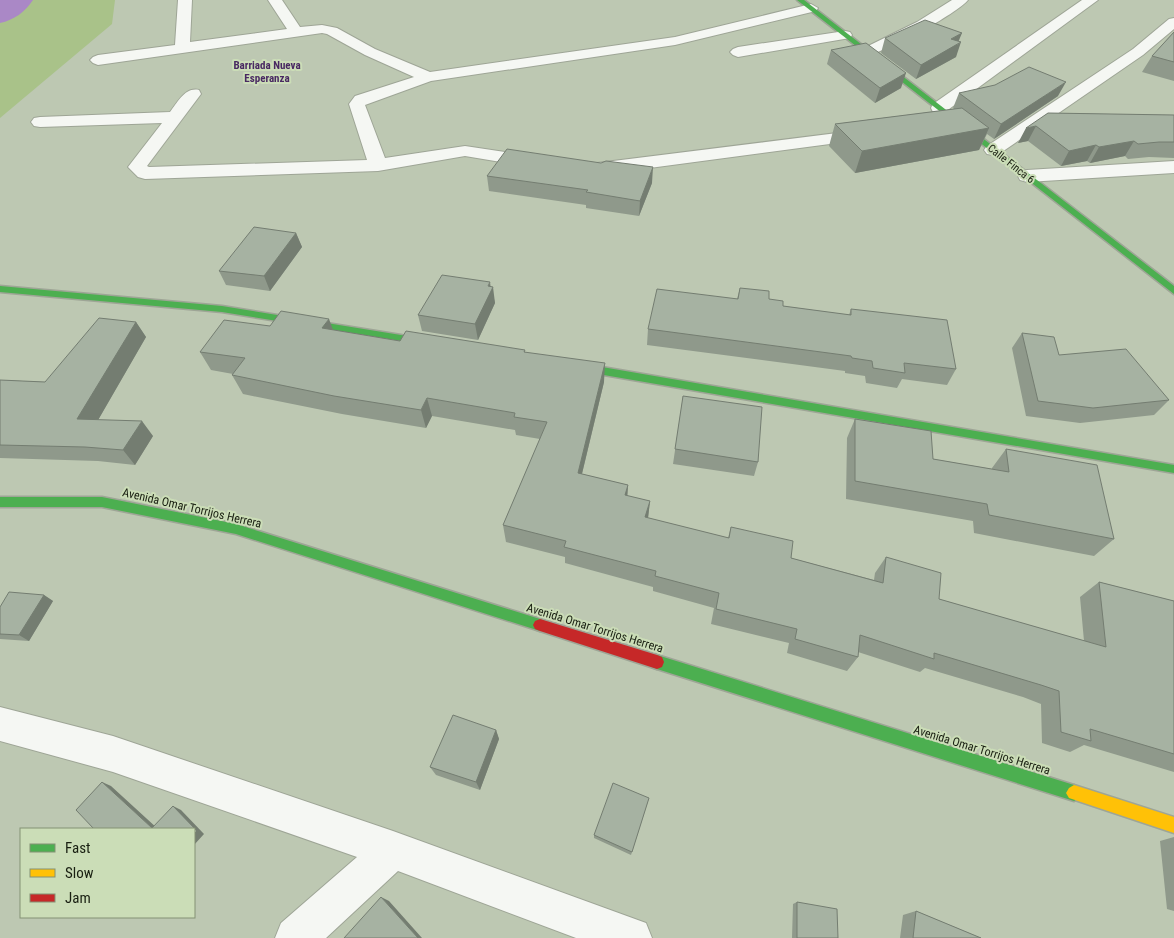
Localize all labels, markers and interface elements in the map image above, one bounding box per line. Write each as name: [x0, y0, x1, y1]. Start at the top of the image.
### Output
district label: Barriada Nueva Esperanza: [233, 59, 301, 85]
street label: Calle Finca 6: [985, 142, 1037, 186]
street label: Avenida Omar Torrijos Herrera: [121, 485, 263, 531]
street label: Avenida Omar Torrijos Herrera: [525, 601, 665, 656]
street label: Avenida Omar Torrijos Herrera: [912, 723, 1052, 778]
legend: [20, 828, 195, 918]
text: Fast: [65, 839, 90, 857]
text: Slow: [65, 864, 94, 882]
text: Jam: [65, 889, 91, 907]

